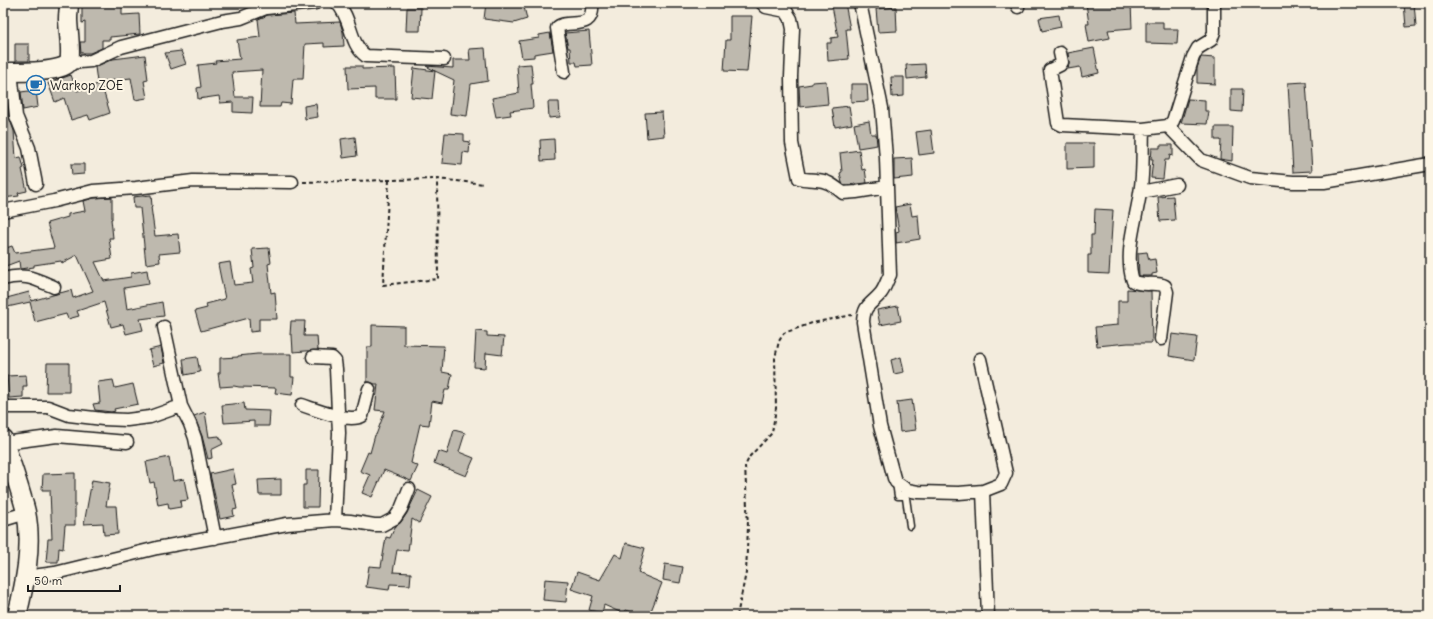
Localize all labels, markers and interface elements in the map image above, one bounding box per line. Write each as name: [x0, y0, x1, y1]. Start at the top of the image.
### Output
cafe icon: Warkop ZOE: [25, 74, 47, 96]
place label: Warkop ZOE: [50, 77, 124, 94]
scale bar: [28, 567, 120, 593]
text: 50 m: [34, 573, 63, 588]

